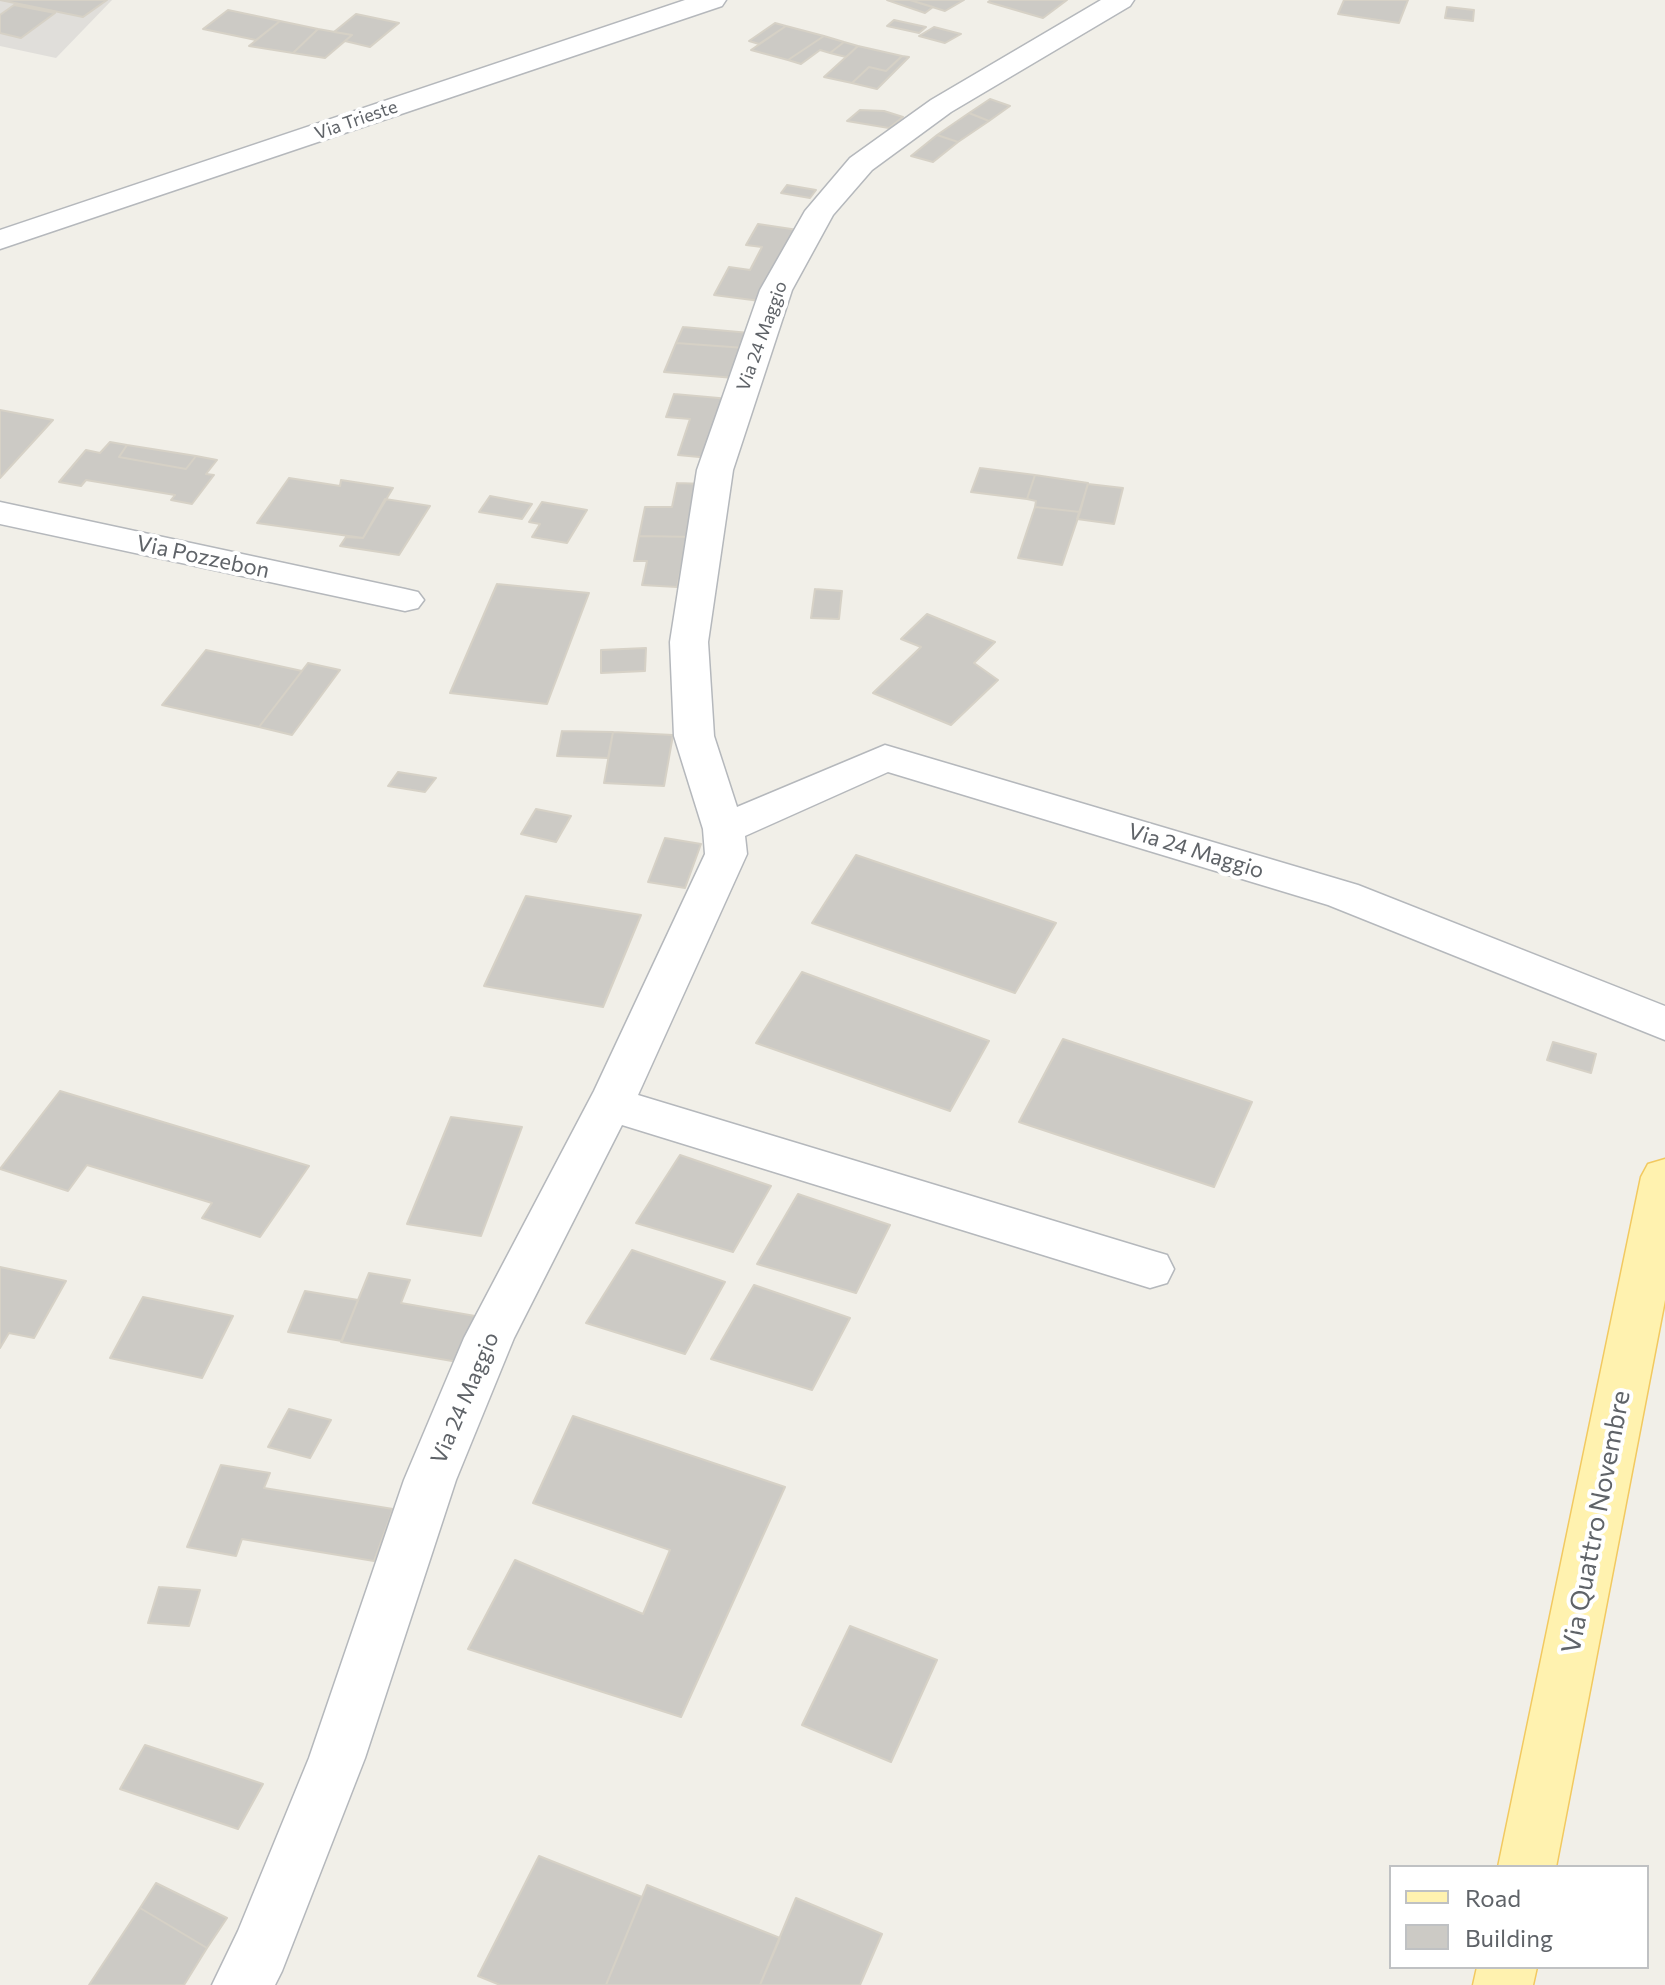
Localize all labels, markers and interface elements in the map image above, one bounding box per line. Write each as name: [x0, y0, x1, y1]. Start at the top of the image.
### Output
street label: Via Trieste: [312, 96, 400, 144]
street label: Via 24 Maggio: [732, 278, 792, 394]
street label: Via Pozzebon: [134, 530, 272, 584]
street label: Via 24 Maggio: [1125, 818, 1267, 884]
street label: Via 24 Maggio: [425, 1328, 505, 1468]
street label: Via Quattro Novembre: [1555, 1388, 1637, 1656]
legend: [1389, 1865, 1649, 1969]
text: Road: [1465, 1883, 1521, 1912]
text: Building: [1465, 1923, 1553, 1952]

